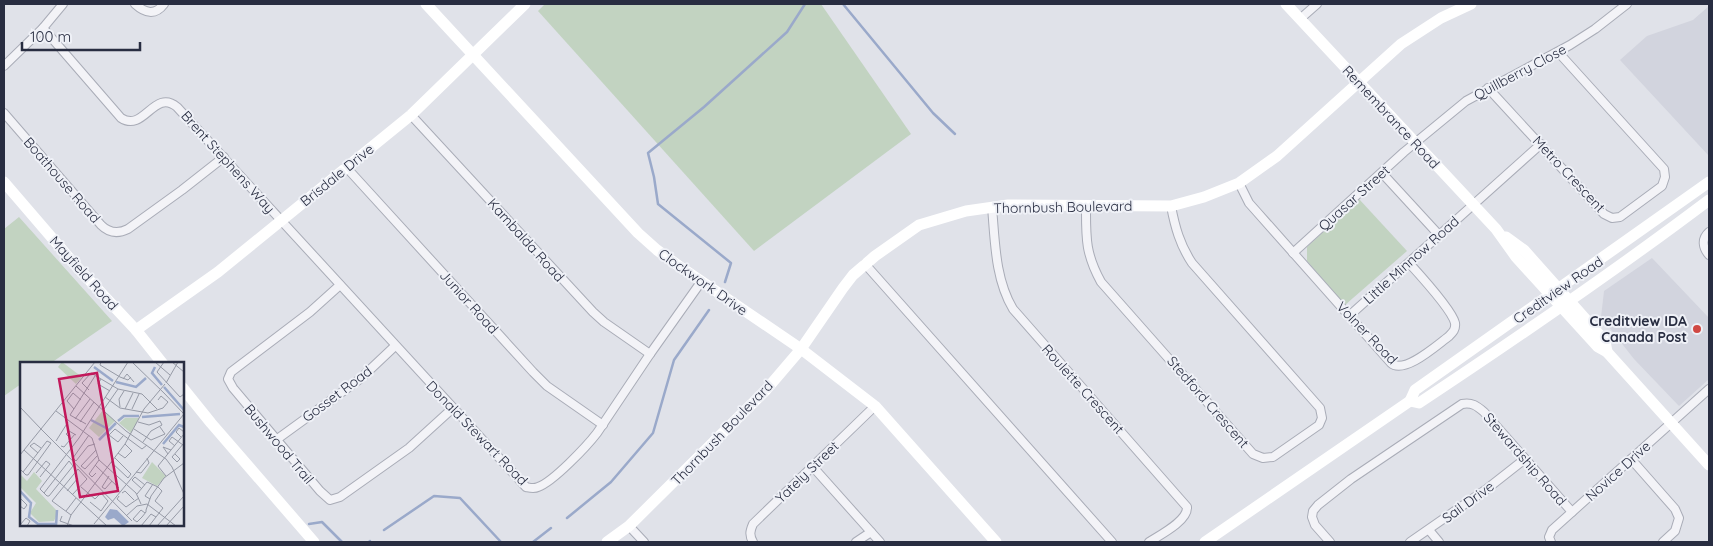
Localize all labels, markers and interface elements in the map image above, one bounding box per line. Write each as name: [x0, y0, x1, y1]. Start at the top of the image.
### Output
scale bar: [22, 20, 140, 52]
text: 100 m: [30, 27, 71, 46]
street label: Quillberry Close: [1471, 40, 1569, 104]
street label: Remembrance Road: [1338, 62, 1444, 172]
street label: Brent Stephens Way: [177, 107, 279, 217]
street label: Metro Crescent: [1529, 132, 1609, 216]
street label: Boathouse Road: [20, 133, 104, 227]
street label: Brisdale Drive: [297, 140, 378, 210]
street label: Quasar Street: [1315, 161, 1394, 235]
street label: Kambalda Road: [484, 194, 568, 286]
street label: Thornbush Boulevard: [993, 197, 1133, 217]
street label: Little Minnow Road: [1359, 212, 1463, 308]
street label: Mayfield Road: [46, 232, 122, 314]
street label: Clockwork Drive: [655, 245, 751, 319]
street label: Creditview Road: [1510, 252, 1606, 328]
street label: Junior Road: [436, 266, 502, 338]
street label: Volner Road: [1333, 298, 1401, 368]
place label: Creditview IDA Canada Post: [1590, 312, 1687, 346]
marker: Creditview IDA Canada Post: [1691, 323, 1703, 335]
street label: Roulette Crescent: [1038, 340, 1128, 438]
street label: Stedford Crescent: [1163, 352, 1253, 452]
inset map: [20, 362, 184, 526]
street label: Gosset Road: [299, 362, 375, 426]
street label: Donald Stewart Road: [422, 377, 532, 489]
street label: Thornbush Boulevard: [667, 377, 777, 489]
street label: Bushwood Trail: [240, 400, 318, 488]
street label: Stewardship Road: [1480, 409, 1570, 509]
street label: Yately Street: [771, 437, 843, 507]
street label: Novice Drive: [1582, 437, 1654, 505]
street label: Sail Drive: [1438, 477, 1498, 527]

